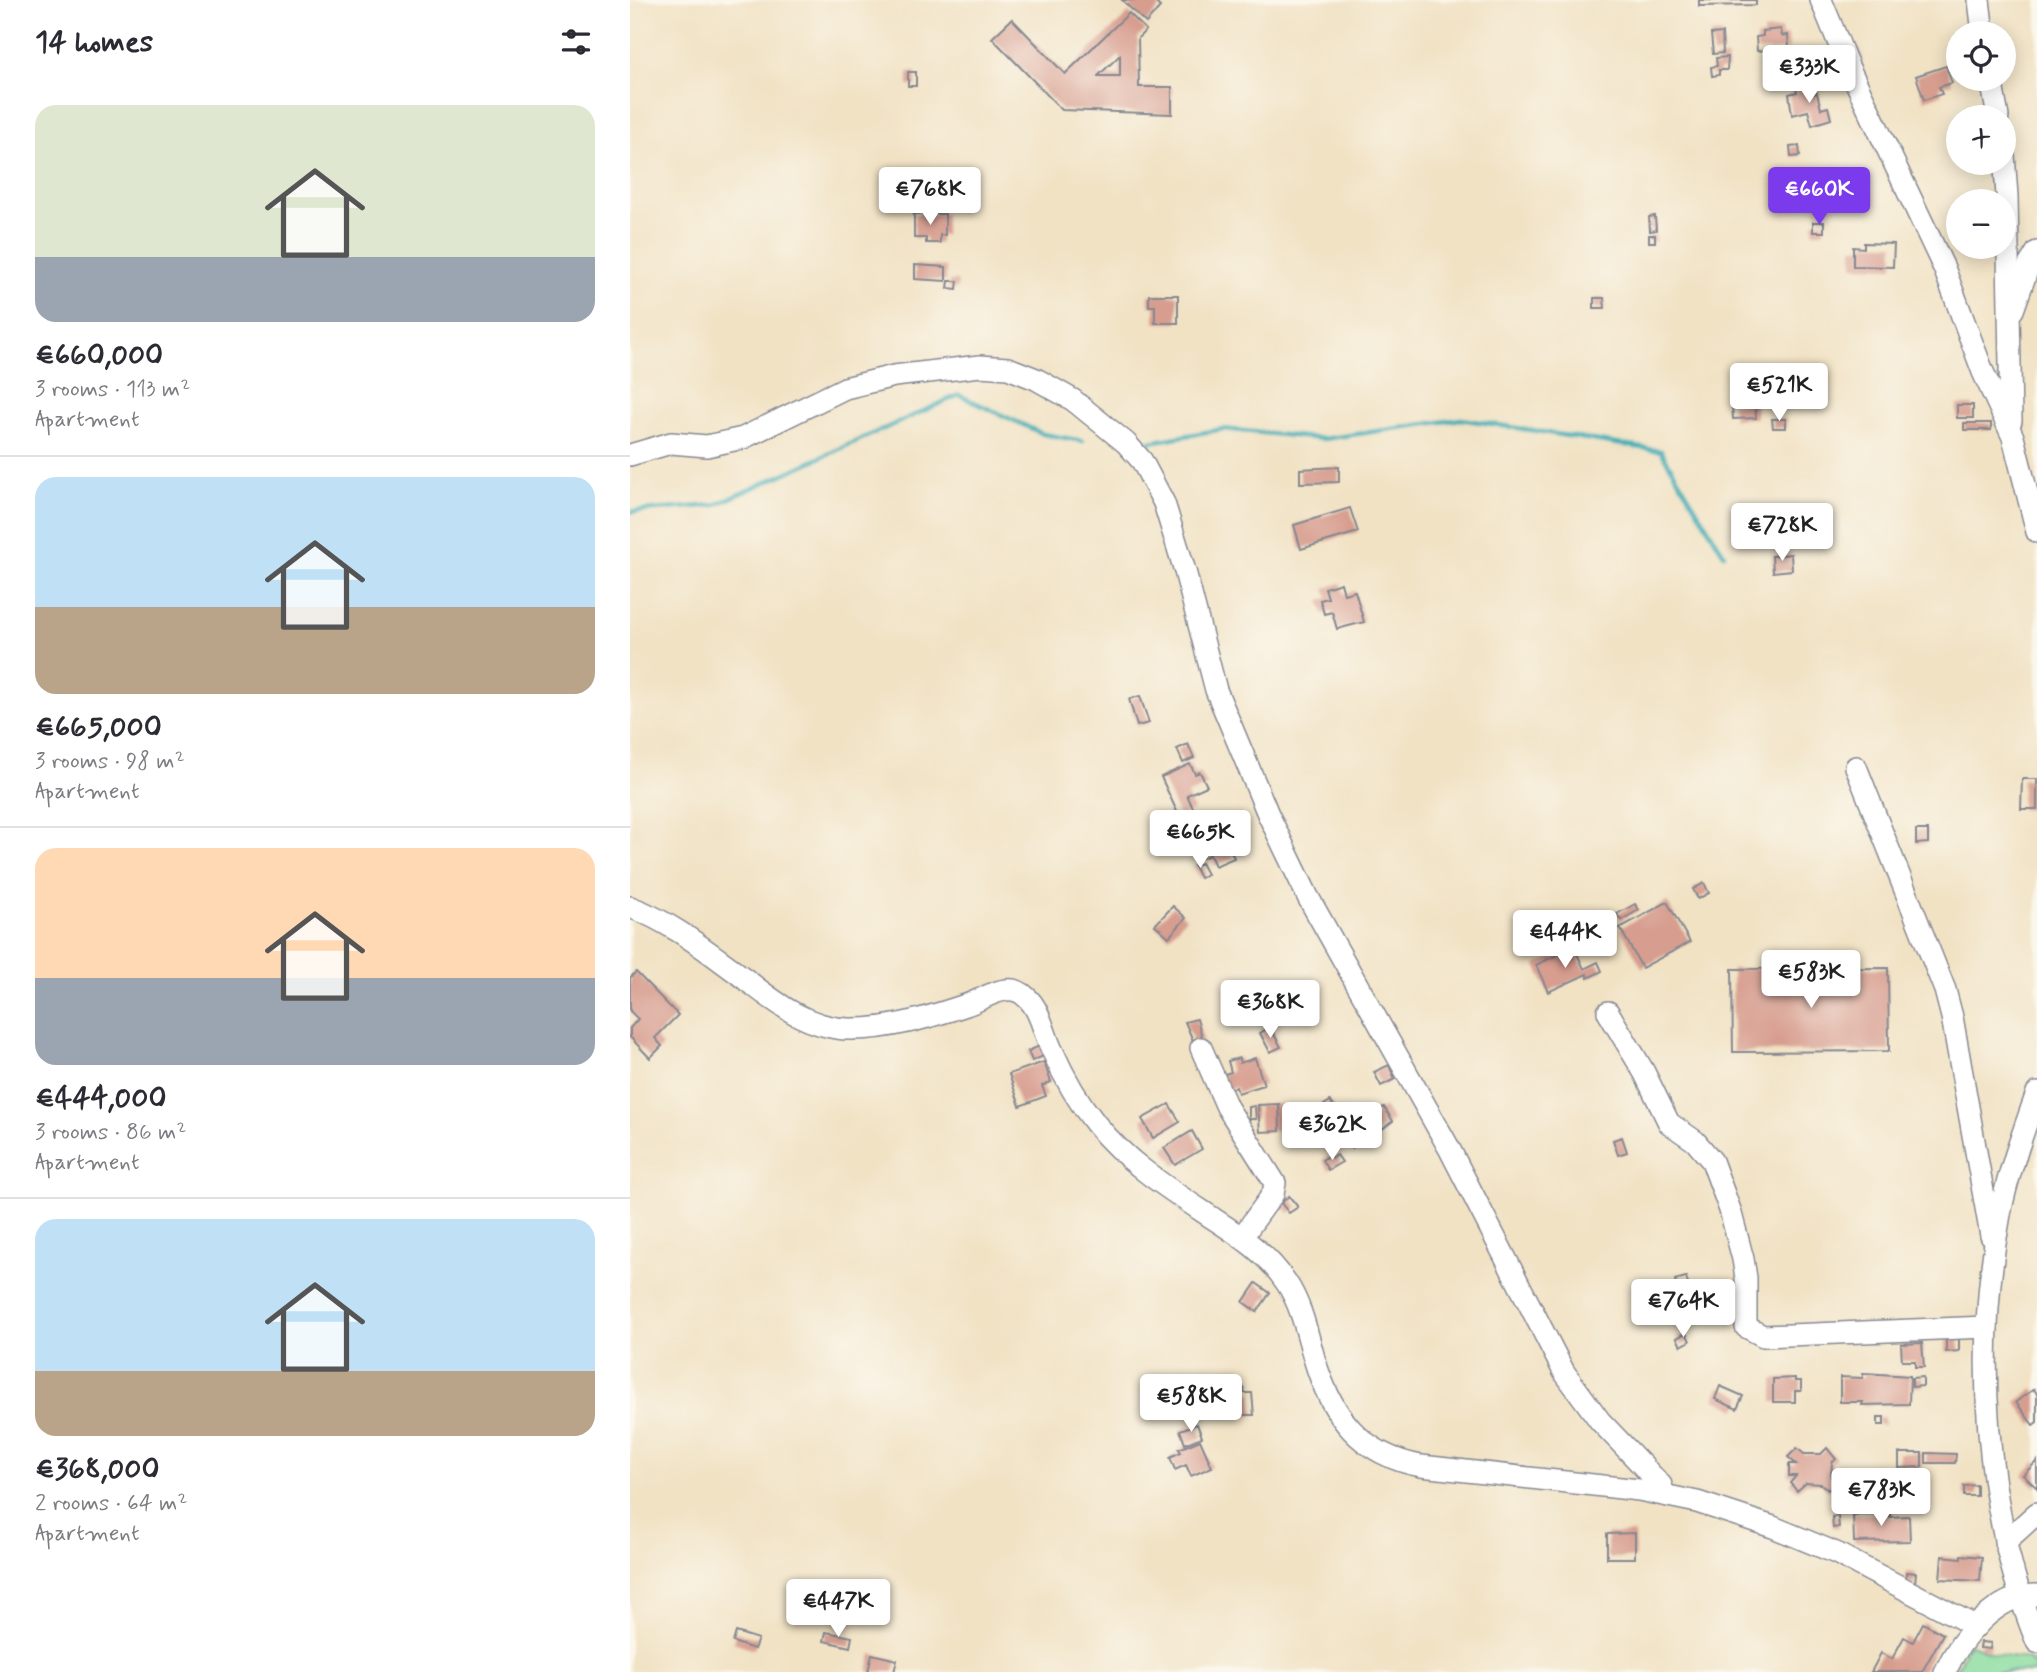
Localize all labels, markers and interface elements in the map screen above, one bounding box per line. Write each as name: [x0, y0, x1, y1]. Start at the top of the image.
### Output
map controls: [1946, 21, 2016, 259]
button: locate: [1946, 21, 2016, 91]
text: 14 homes: [35, 23, 153, 62]
icon: filters: [557, 23, 595, 61]
pin: €333K: [1760, 46, 1858, 105]
text: €333K: [1779, 53, 1839, 83]
button: +: [1946, 105, 2016, 175]
icon: home: [252, 150, 378, 276]
pin: €768K: [881, 168, 979, 227]
pin: €660K: [1770, 168, 1868, 227]
text: €768K: [895, 175, 965, 205]
text: €660K: [1784, 175, 1854, 205]
button: −: [1946, 189, 2016, 259]
text: €660,000: [35, 336, 163, 375]
pin: €521K: [1730, 364, 1828, 423]
text: €521K: [1746, 371, 1812, 401]
text: 3 rooms · 113 m²: [35, 375, 190, 405]
text: Apartment: [35, 405, 140, 435]
pin: €728K: [1733, 504, 1831, 563]
text: €728K: [1747, 511, 1817, 541]
icon: home: [252, 522, 378, 648]
text: €665,000: [35, 708, 162, 747]
text: 3 rooms · 98 m²: [35, 747, 185, 777]
text: Apartment: [35, 777, 140, 807]
pin: €665K: [1151, 810, 1249, 870]
text: €665K: [1166, 818, 1234, 848]
icon: home: [252, 893, 378, 1019]
pin: €444K: [1516, 911, 1614, 970]
text: €444K: [1529, 918, 1601, 948]
pin: €583K: [1762, 950, 1860, 1010]
text: €583K: [1777, 958, 1845, 988]
pin: €368K: [1221, 981, 1319, 1040]
text: €368K: [1237, 988, 1303, 1018]
text: €444,000: [35, 1079, 167, 1118]
pin: €362K: [1283, 1102, 1381, 1162]
text: €362K: [1298, 1110, 1366, 1140]
text: 3 rooms · 86 m²: [35, 1118, 186, 1148]
text: Apartment: [35, 1148, 140, 1178]
icon: home: [252, 1264, 378, 1390]
pin: €764K: [1634, 1280, 1732, 1339]
text: €764K: [1647, 1287, 1719, 1317]
pin: €588K: [1142, 1374, 1240, 1434]
text: €588K: [1156, 1382, 1226, 1412]
text: €368,000: [35, 1450, 160, 1489]
pin: €783K: [1832, 1468, 1930, 1528]
text: €783K: [1847, 1476, 1915, 1506]
text: 2 rooms · 64 m²: [35, 1489, 187, 1519]
text: Apartment: [35, 1519, 140, 1549]
pin: €447K: [789, 1580, 887, 1639]
text: €447K: [802, 1587, 874, 1617]

